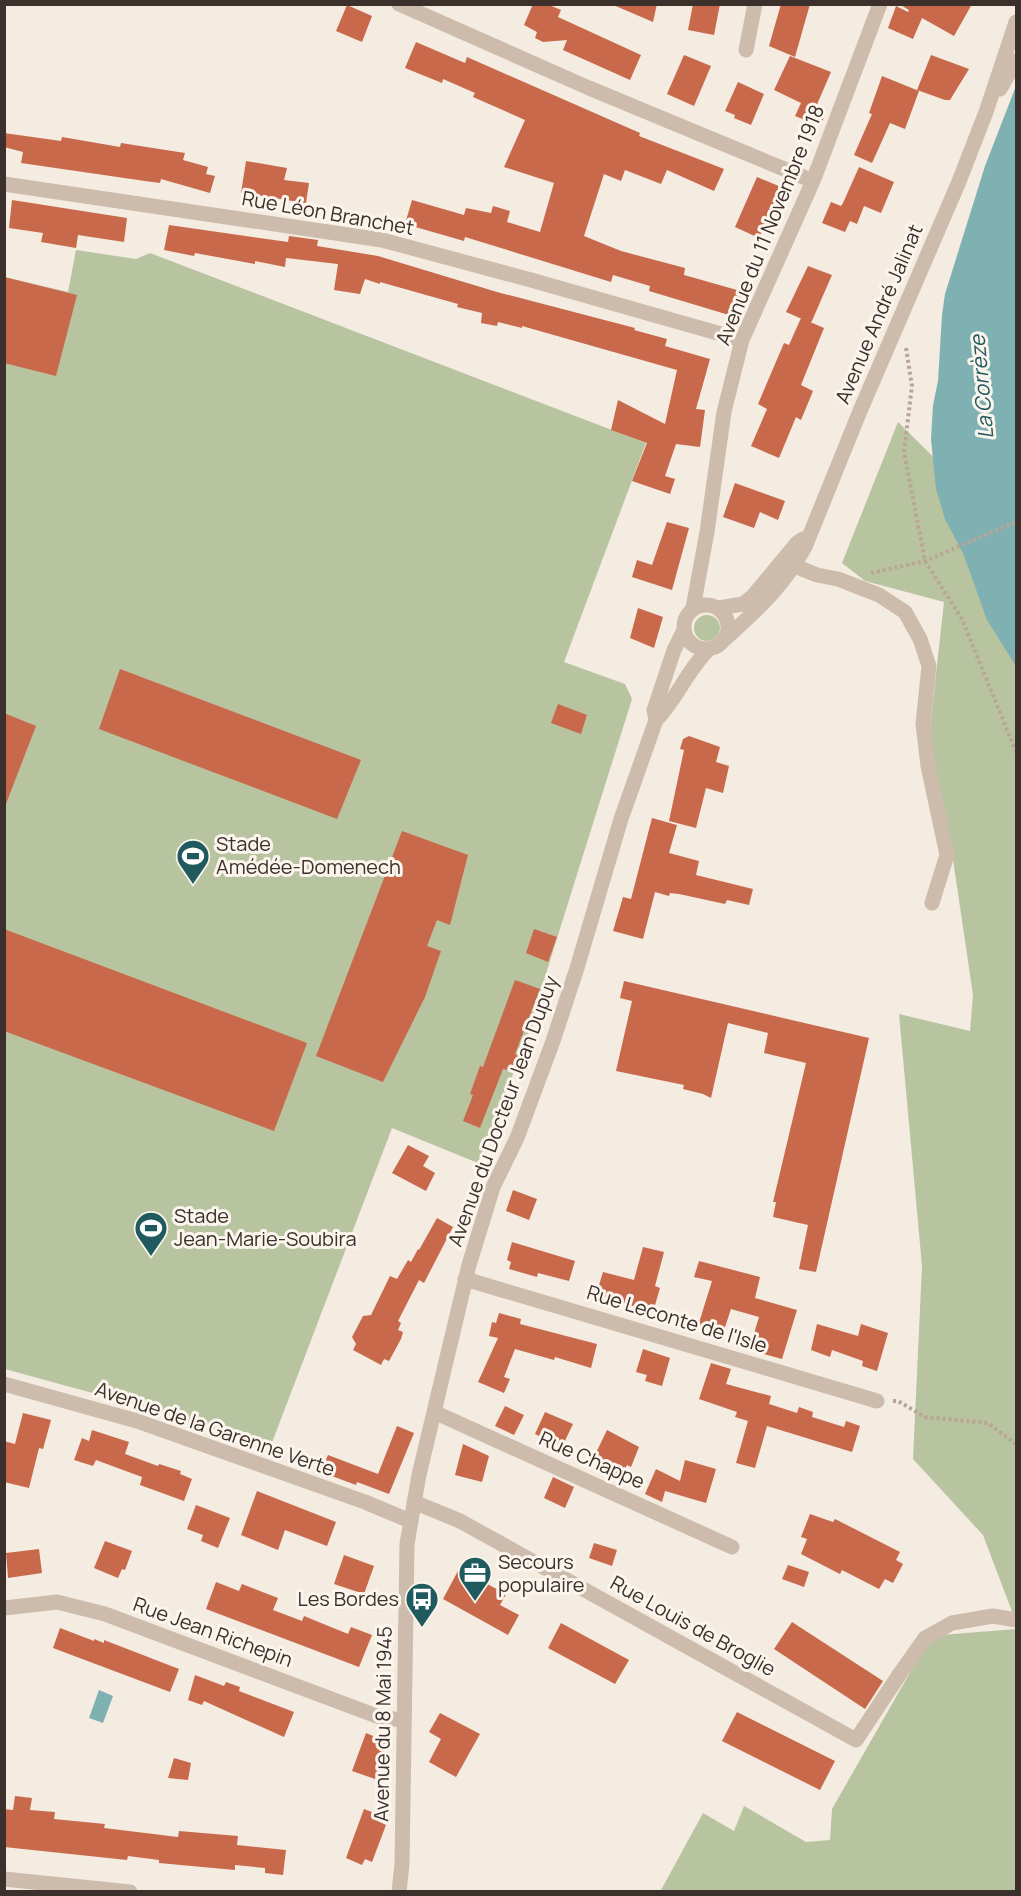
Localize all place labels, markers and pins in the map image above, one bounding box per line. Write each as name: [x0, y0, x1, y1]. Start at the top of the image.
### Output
place label: Stade Amédée-Domenech: [216, 830, 401, 880]
sports icon: Stade Amédée-Domenech: [175, 838, 211, 885]
place label: Stade Jean-Marie-Soubira: [174, 1202, 357, 1252]
sports icon: Stade Jean-Marie-Soubira: [133, 1210, 169, 1257]
place label: Secours populaire: [498, 1548, 585, 1598]
office icon: Secours populaire: [457, 1555, 493, 1602]
bus stop icon: Les Bordes: [404, 1581, 440, 1628]
place label: Les Bordes: [297, 1585, 399, 1612]

